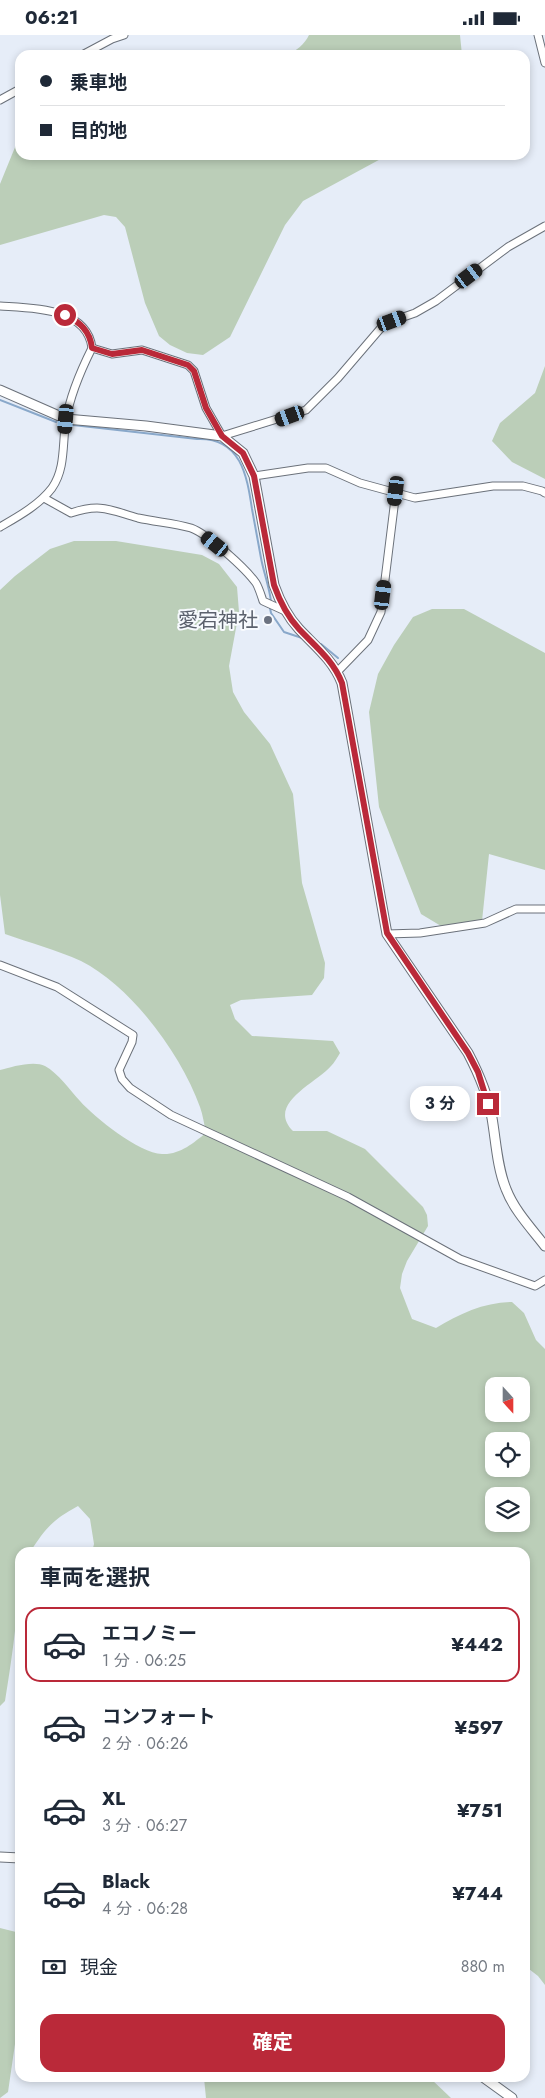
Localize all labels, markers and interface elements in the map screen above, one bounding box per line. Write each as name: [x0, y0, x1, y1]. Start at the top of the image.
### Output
text: 06:21: [25, 4, 79, 31]
text: 乗車地: [70, 69, 127, 96]
text: 目的地: [70, 117, 127, 144]
car: [452, 261, 485, 291]
route start: [54, 304, 76, 326]
car: [375, 309, 408, 333]
car: [57, 403, 74, 435]
car: [273, 404, 306, 428]
car: [386, 475, 405, 507]
car: [198, 529, 231, 559]
car: [373, 579, 392, 611]
place label: 愛宕神社: [178, 606, 258, 635]
marker: 愛宕神社: [262, 614, 274, 626]
callout: 3 分: [410, 1087, 470, 1121]
text: 3 分: [425, 1092, 455, 1115]
route end: [477, 1093, 499, 1115]
north arrow: [485, 1377, 530, 1423]
map controls: [485, 1377, 530, 1532]
button: locate: [485, 1432, 530, 1477]
button: layers: [485, 1487, 530, 1532]
text: 車両を選択: [40, 1561, 150, 1593]
text: エコノミー: [102, 1620, 197, 1647]
icon: car: [42, 1622, 87, 1667]
text: ¥442: [451, 1631, 503, 1658]
text: 1 分 · 06:25: [102, 1649, 186, 1672]
text: コンフォート: [102, 1703, 215, 1730]
icon: car: [42, 1705, 87, 1750]
text: ¥597: [454, 1714, 503, 1741]
text: 2 分 · 06:26: [102, 1732, 188, 1755]
text: XL: [102, 1785, 125, 1812]
icon: car: [42, 1788, 87, 1833]
text: ¥751: [457, 1797, 503, 1824]
text: 3 分 · 06:27: [102, 1814, 187, 1837]
text: Black: [102, 1868, 150, 1895]
icon: car: [42, 1871, 87, 1916]
text: ¥744: [452, 1880, 503, 1907]
text: 4 分 · 06:28: [102, 1897, 188, 1920]
icon: cash: [40, 1953, 68, 1981]
text: 現金: [80, 1954, 118, 1981]
text: 880 m: [461, 1955, 505, 1978]
button: 確定: [40, 2014, 505, 2072]

